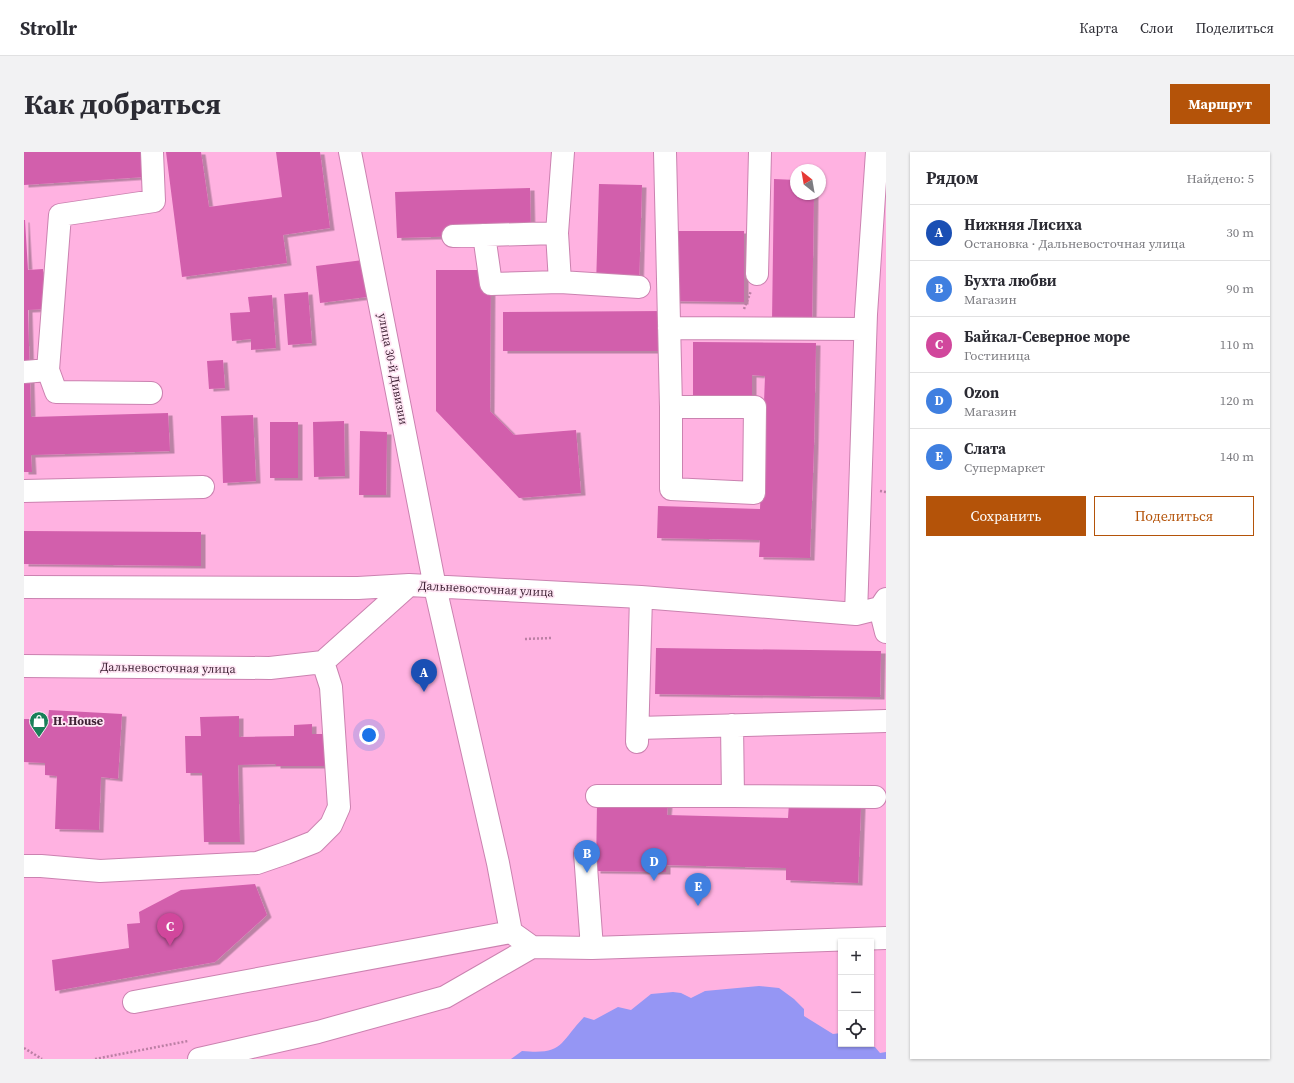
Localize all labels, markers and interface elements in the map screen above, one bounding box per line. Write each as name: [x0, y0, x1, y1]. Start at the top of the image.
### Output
text: Strollr: [20, 15, 77, 41]
text: Карта: [1079, 18, 1118, 38]
text: Слои: [1140, 18, 1174, 38]
text: Поделиться: [1196, 18, 1274, 38]
button: Маршрут: [1170, 84, 1270, 124]
text: Как добраться: [24, 85, 221, 123]
north arrow: [790, 164, 826, 200]
text: Рядом: [926, 166, 978, 190]
text: Найдено: 5: [1187, 170, 1254, 187]
text: Нижняя Лисиха: [964, 214, 1082, 235]
text: A: [935, 224, 943, 241]
text: 30 m: [1226, 224, 1254, 241]
text: Остановка · Дальневосточная улица: [964, 235, 1185, 252]
text: Бухта любви: [964, 270, 1057, 291]
text: B: [935, 280, 943, 297]
text: 90 m: [1226, 280, 1254, 297]
text: Магазин: [964, 291, 1017, 308]
street label: улица 30-й Дивизии: [374, 312, 412, 426]
text: Байкал-Северное море: [964, 326, 1130, 347]
text: C: [935, 336, 943, 353]
text: 110 m: [1220, 336, 1254, 353]
text: Гостиница: [964, 347, 1030, 364]
text: Ozon: [964, 382, 999, 403]
text: D: [934, 392, 944, 409]
text: 120 m: [1220, 392, 1254, 409]
text: Магазин: [964, 403, 1017, 420]
text: Слата: [964, 438, 1006, 459]
text: E: [935, 448, 943, 465]
text: 140 m: [1220, 448, 1254, 465]
text: Супермаркет: [964, 459, 1045, 476]
button: Сохранить: [926, 496, 1086, 536]
button: Поделиться: [1094, 496, 1254, 536]
street label: Дальневосточная улица: [418, 577, 555, 601]
street label: Дальневосточная улица: [100, 659, 237, 677]
pin: A: [411, 659, 437, 692]
shop icon: H. House: [28, 710, 50, 738]
place label: H. House: [53, 713, 103, 729]
your location: [359, 725, 379, 745]
pin: B: [574, 840, 600, 873]
pin: D: [641, 848, 667, 881]
pin: E: [685, 873, 711, 906]
pin: C: [157, 913, 183, 946]
map controls: [838, 939, 874, 1047]
button: +: [838, 939, 874, 975]
button: −: [838, 975, 874, 1011]
button: locate: [838, 1011, 874, 1047]

